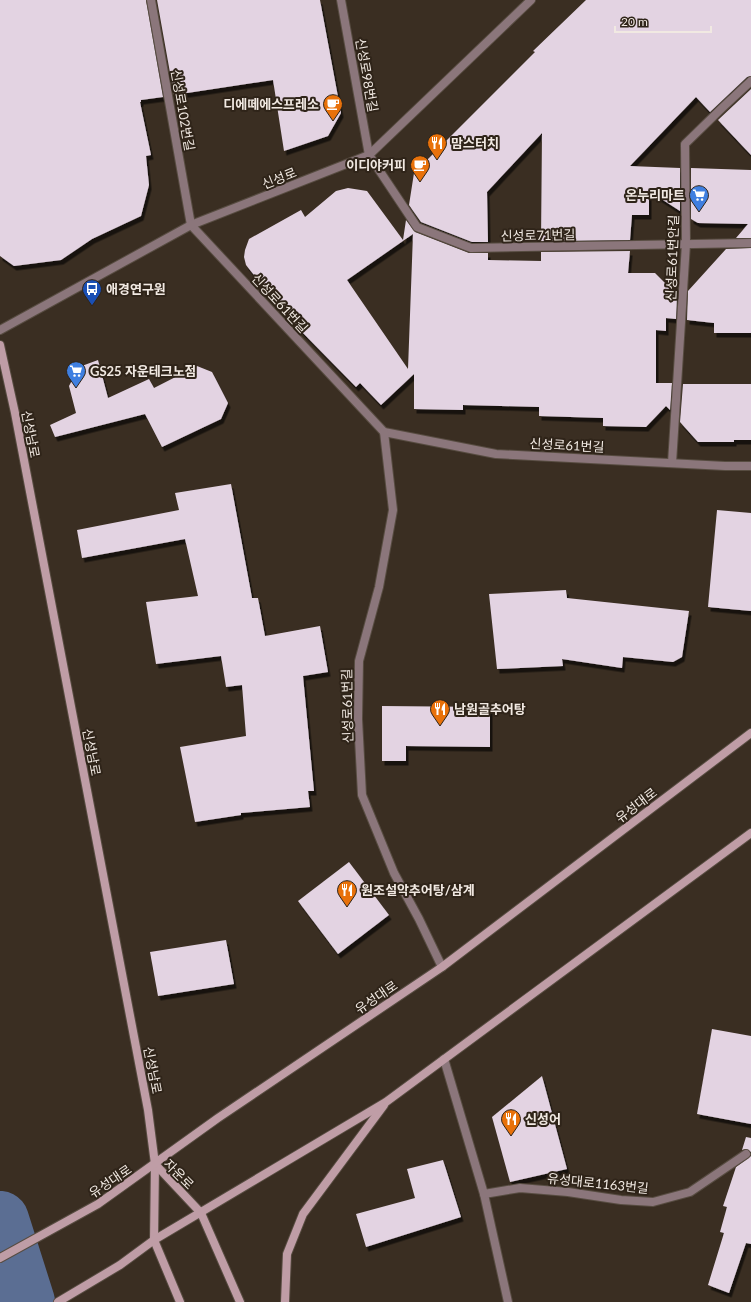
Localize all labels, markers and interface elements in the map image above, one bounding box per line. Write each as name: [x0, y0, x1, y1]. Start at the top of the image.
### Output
scale bar: [615, 8, 711, 34]
text: 20 m: [621, 14, 648, 29]
street label: 신성로98번길: [353, 37, 381, 113]
street label: 신성로102번길: [168, 68, 198, 152]
cafe icon: 디에떼에스프레소: [322, 93, 344, 121]
place label: 디에떼에스프레소: [223, 96, 319, 112]
restaurant icon: 맘스터치: [426, 132, 448, 160]
place label: 맘스터치: [451, 135, 499, 151]
cafe icon: 이디야커피: [409, 154, 431, 182]
place label: 이디야커피: [346, 157, 406, 173]
street label: 신성로: [259, 164, 299, 192]
supermarket icon: 온누리마트: [688, 184, 710, 212]
place label: 온누리마트: [625, 187, 685, 203]
street label: 신성로61번안길: [662, 214, 682, 302]
street label: 신성로71번길: [500, 226, 576, 244]
street label: 신성로61번길: [249, 270, 311, 336]
bus stop icon: 애경연구원: [81, 278, 103, 306]
place label: 애경연구원: [106, 281, 166, 297]
supermarket icon: GS25 자운테크노점: [65, 360, 87, 388]
place label: GS25 자운테크노점: [90, 363, 197, 379]
street label: 신성남로: [19, 409, 43, 459]
street label: 신성로61번길: [529, 435, 605, 455]
street label: 신성로61번길: [338, 668, 356, 744]
restaurant icon: 남원골추어탕: [429, 698, 451, 726]
place label: 남원골추어탕: [454, 701, 526, 717]
street label: 신성남로: [80, 727, 104, 777]
street label: 유성대로: [612, 784, 660, 826]
restaurant icon: 원조설악추어탕/삼계: [336, 879, 358, 907]
place label: 원조설악추어탕/삼계: [361, 882, 475, 898]
street label: 유성대로: [352, 977, 400, 1017]
street label: 신성남로: [141, 1045, 165, 1095]
restaurant icon: 신성어: [500, 1108, 522, 1136]
place label: 신성어: [525, 1111, 561, 1127]
street label: 자운로: [161, 1156, 197, 1192]
street label: 유성대로: [86, 1161, 134, 1201]
street label: 유성대로1163번길: [546, 1170, 650, 1196]

